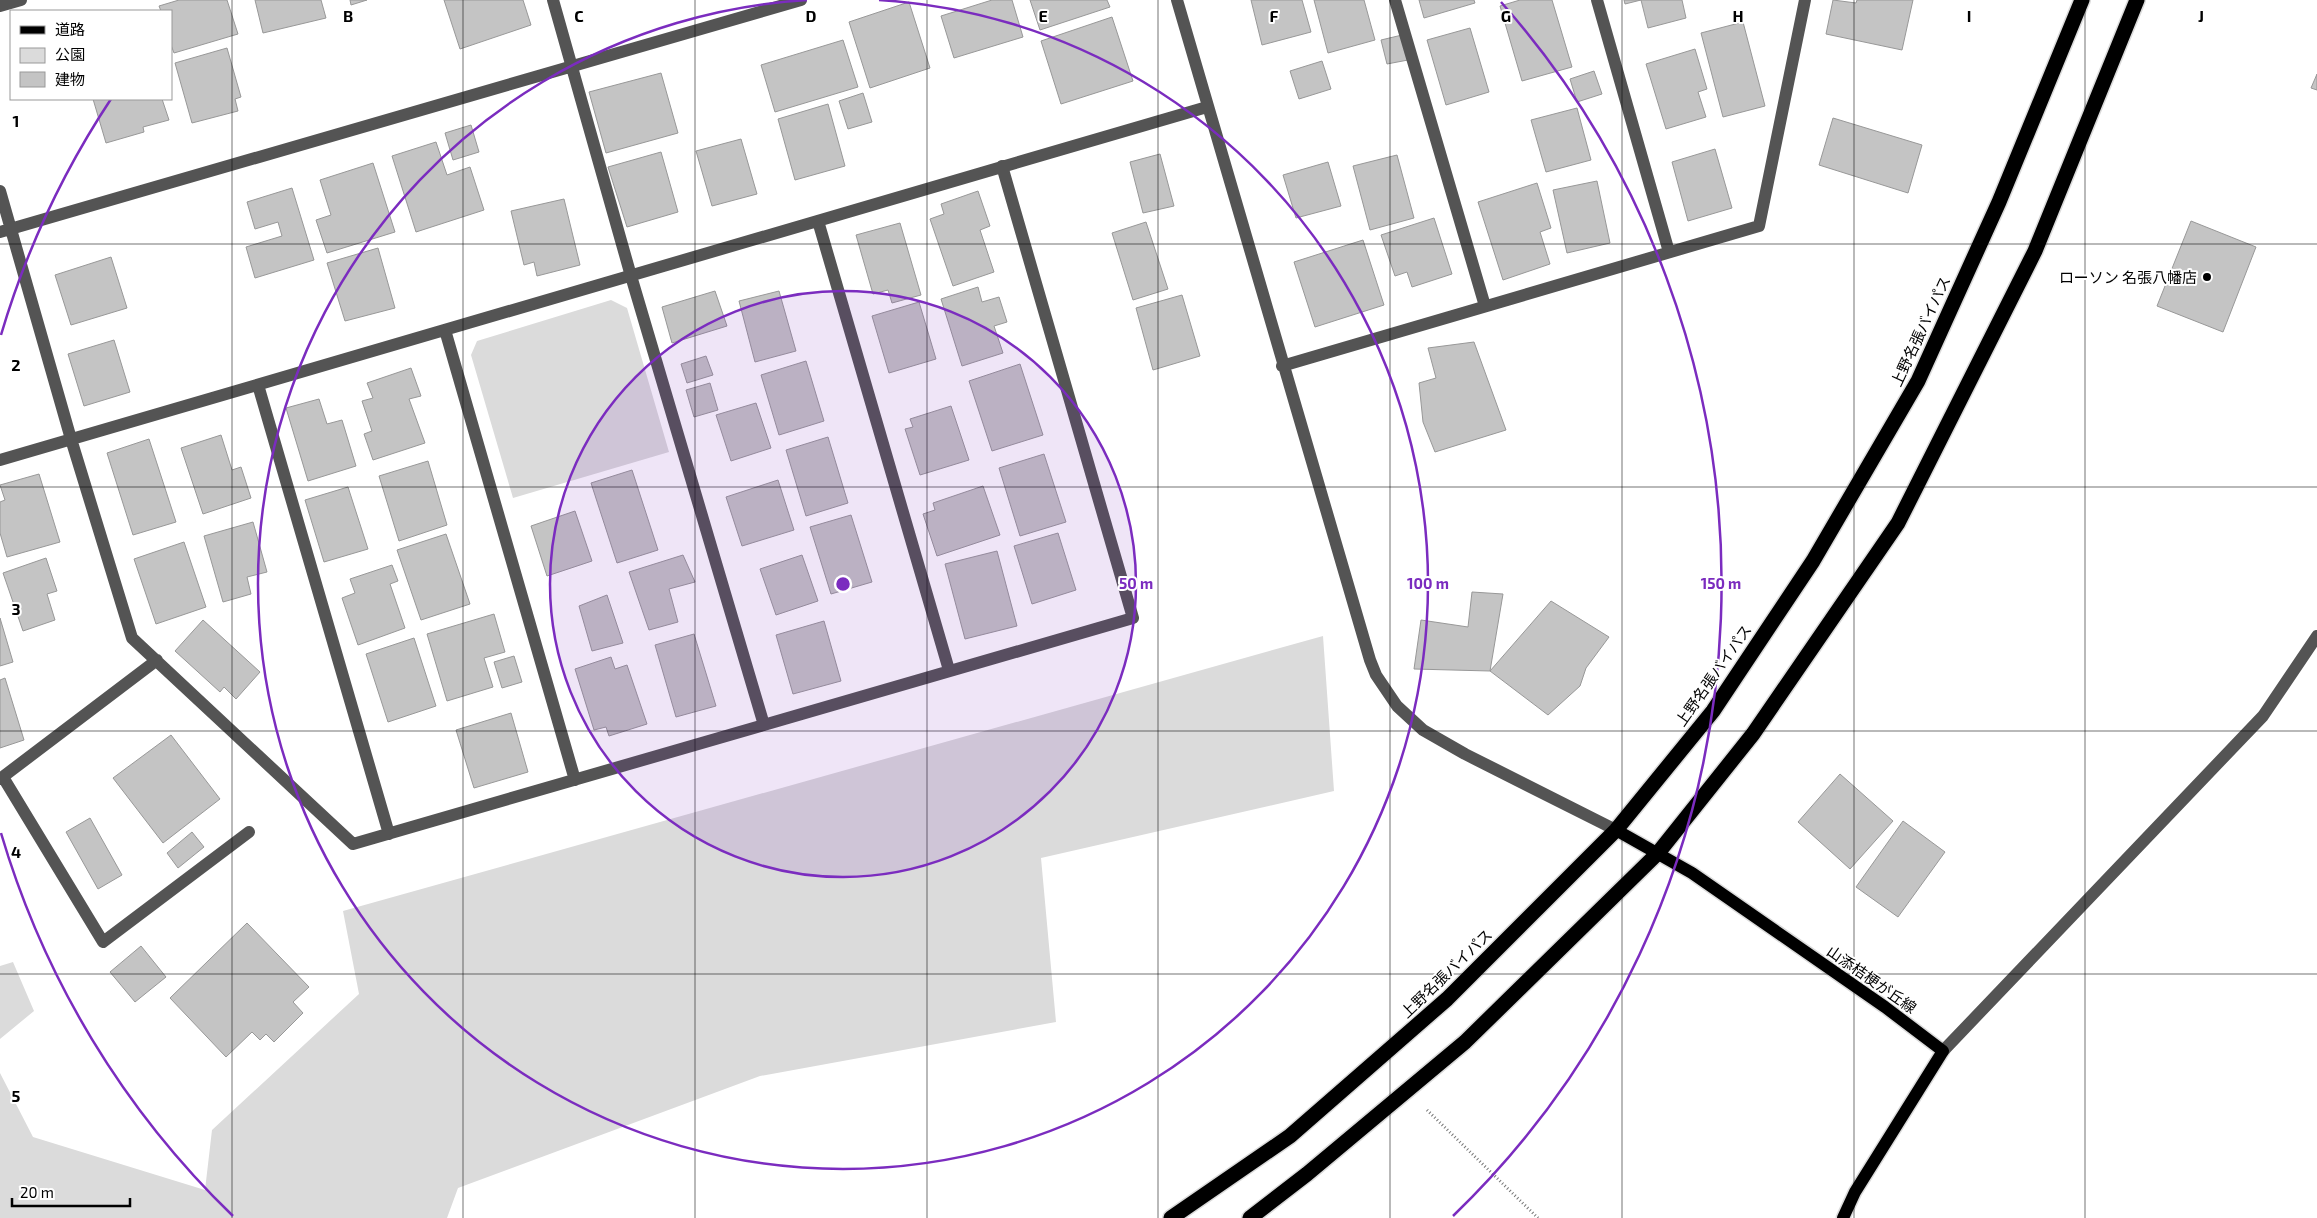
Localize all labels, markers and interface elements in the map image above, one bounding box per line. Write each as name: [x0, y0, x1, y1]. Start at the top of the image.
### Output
text: B: [343, 6, 353, 25]
text: C: [574, 6, 584, 25]
text: D: [806, 6, 817, 25]
text: E: [1038, 6, 1048, 25]
text: F: [1270, 6, 1279, 25]
text: G: [1501, 6, 1511, 25]
text: H: [1732, 6, 1744, 25]
text: I: [1967, 6, 1971, 25]
text: J: [2198, 6, 2204, 25]
legend: [10, 10, 172, 100]
text: 道路: [55, 20, 85, 38]
text: 公園: [55, 45, 85, 63]
text: 建物: [55, 70, 85, 88]
text: 1: [13, 111, 19, 130]
place label: ローソン 名張八幡店: [2059, 268, 2197, 286]
marker: ローソン 名張八幡店: [2201, 271, 2213, 283]
street label: 上野名張バイパス: [1887, 273, 1953, 389]
text: 2: [11, 355, 21, 374]
text: 50 m: [1119, 574, 1153, 592]
text: 100 m: [1407, 574, 1449, 592]
text: 150 m: [1701, 574, 1741, 592]
centre of rings: [834, 575, 852, 593]
text: 3: [11, 599, 21, 618]
street label: 上野名張バイパス: [1671, 621, 1755, 729]
text: 4: [11, 842, 21, 861]
street label: 上野名張バイパス: [1397, 925, 1495, 1021]
street label: 山添桔梗が丘線: [1824, 942, 1920, 1016]
text: 5: [12, 1086, 21, 1105]
scale bar: [12, 1176, 130, 1208]
text: 20 m: [20, 1183, 54, 1201]

